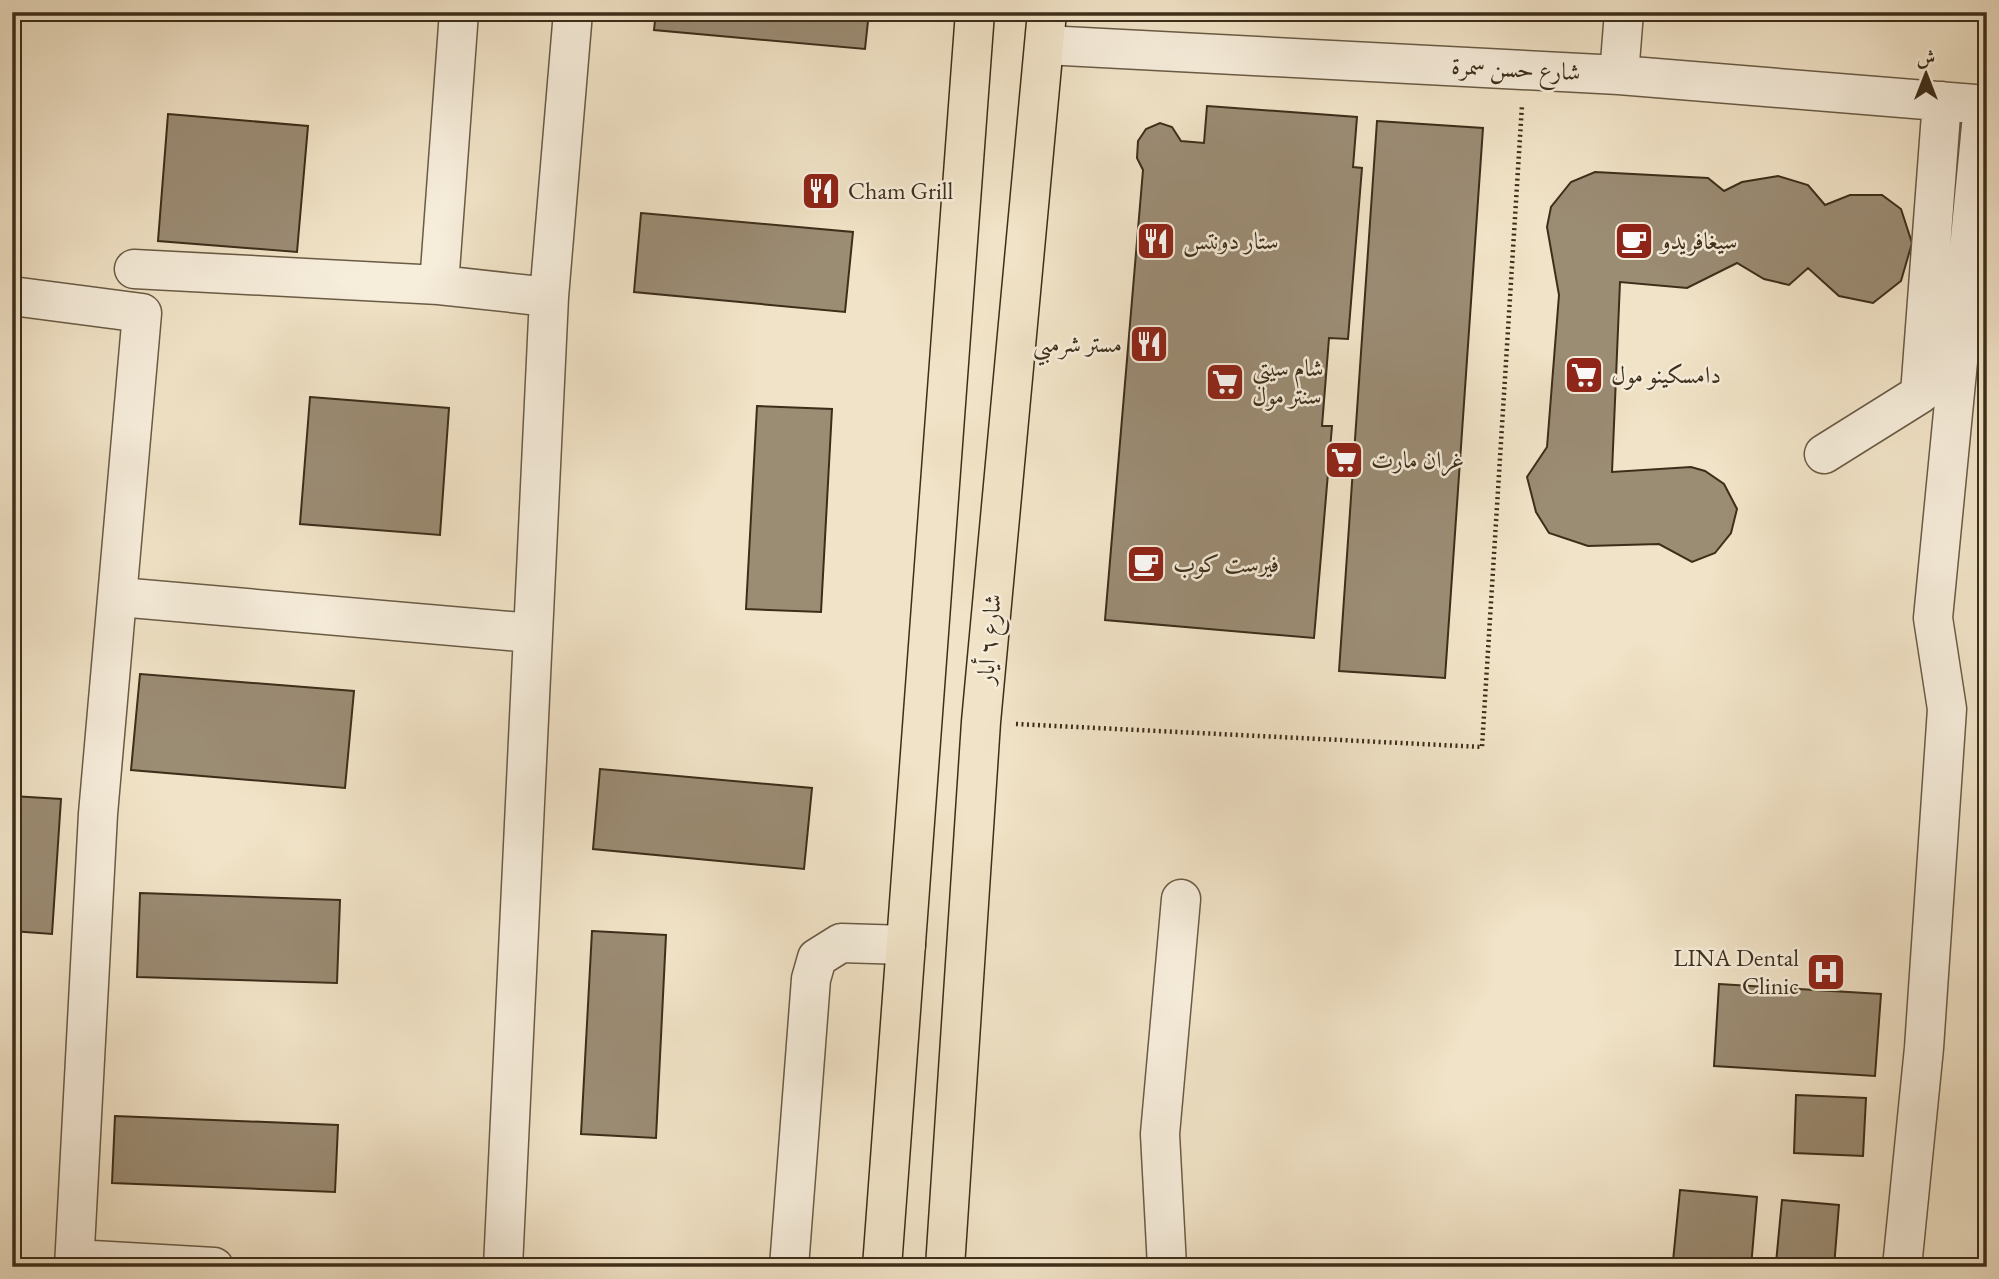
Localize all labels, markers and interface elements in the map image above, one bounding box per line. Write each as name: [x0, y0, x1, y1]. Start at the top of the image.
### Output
north arrow: [1890, 38, 1960, 108]
text: ش: [1917, 45, 1935, 70]
street label: شارع حسن سمرة: [1450, 50, 1581, 92]
restaurant icon: Cham Grill: [800, 170, 842, 212]
place label: Cham Grill: [848, 175, 954, 206]
restaurant icon: ستار دونتس: [1135, 220, 1177, 262]
cafe icon: سيغافريدو: [1613, 220, 1655, 262]
place label: ستار دونتس: [1183, 225, 1279, 257]
place label: سيغافريدو: [1658, 225, 1737, 256]
restaurant icon: مستر شرمبي: [1128, 323, 1170, 365]
place label: مستر شرمبي: [1033, 328, 1122, 366]
place label: شام سيتي سنتر مول: [1252, 352, 1324, 411]
supermarket icon: دامسكينو مول: [1563, 354, 1605, 396]
place label: دامسكينو مول: [1611, 359, 1721, 390]
supermarket icon: شام سيتي سنتر مول: [1204, 361, 1246, 403]
supermarket icon: غران مارت: [1323, 439, 1365, 481]
place label: غران مارت: [1371, 444, 1464, 477]
cafe icon: فيرست كوب: [1125, 543, 1167, 585]
place label: فيرست كوب: [1173, 548, 1279, 579]
street label: شارع ٦ أيار: [968, 592, 1013, 688]
place label: LINA Dental Clinic: [1673, 942, 1799, 1001]
hospital icon: LINA Dental Clinic: [1805, 951, 1847, 993]

